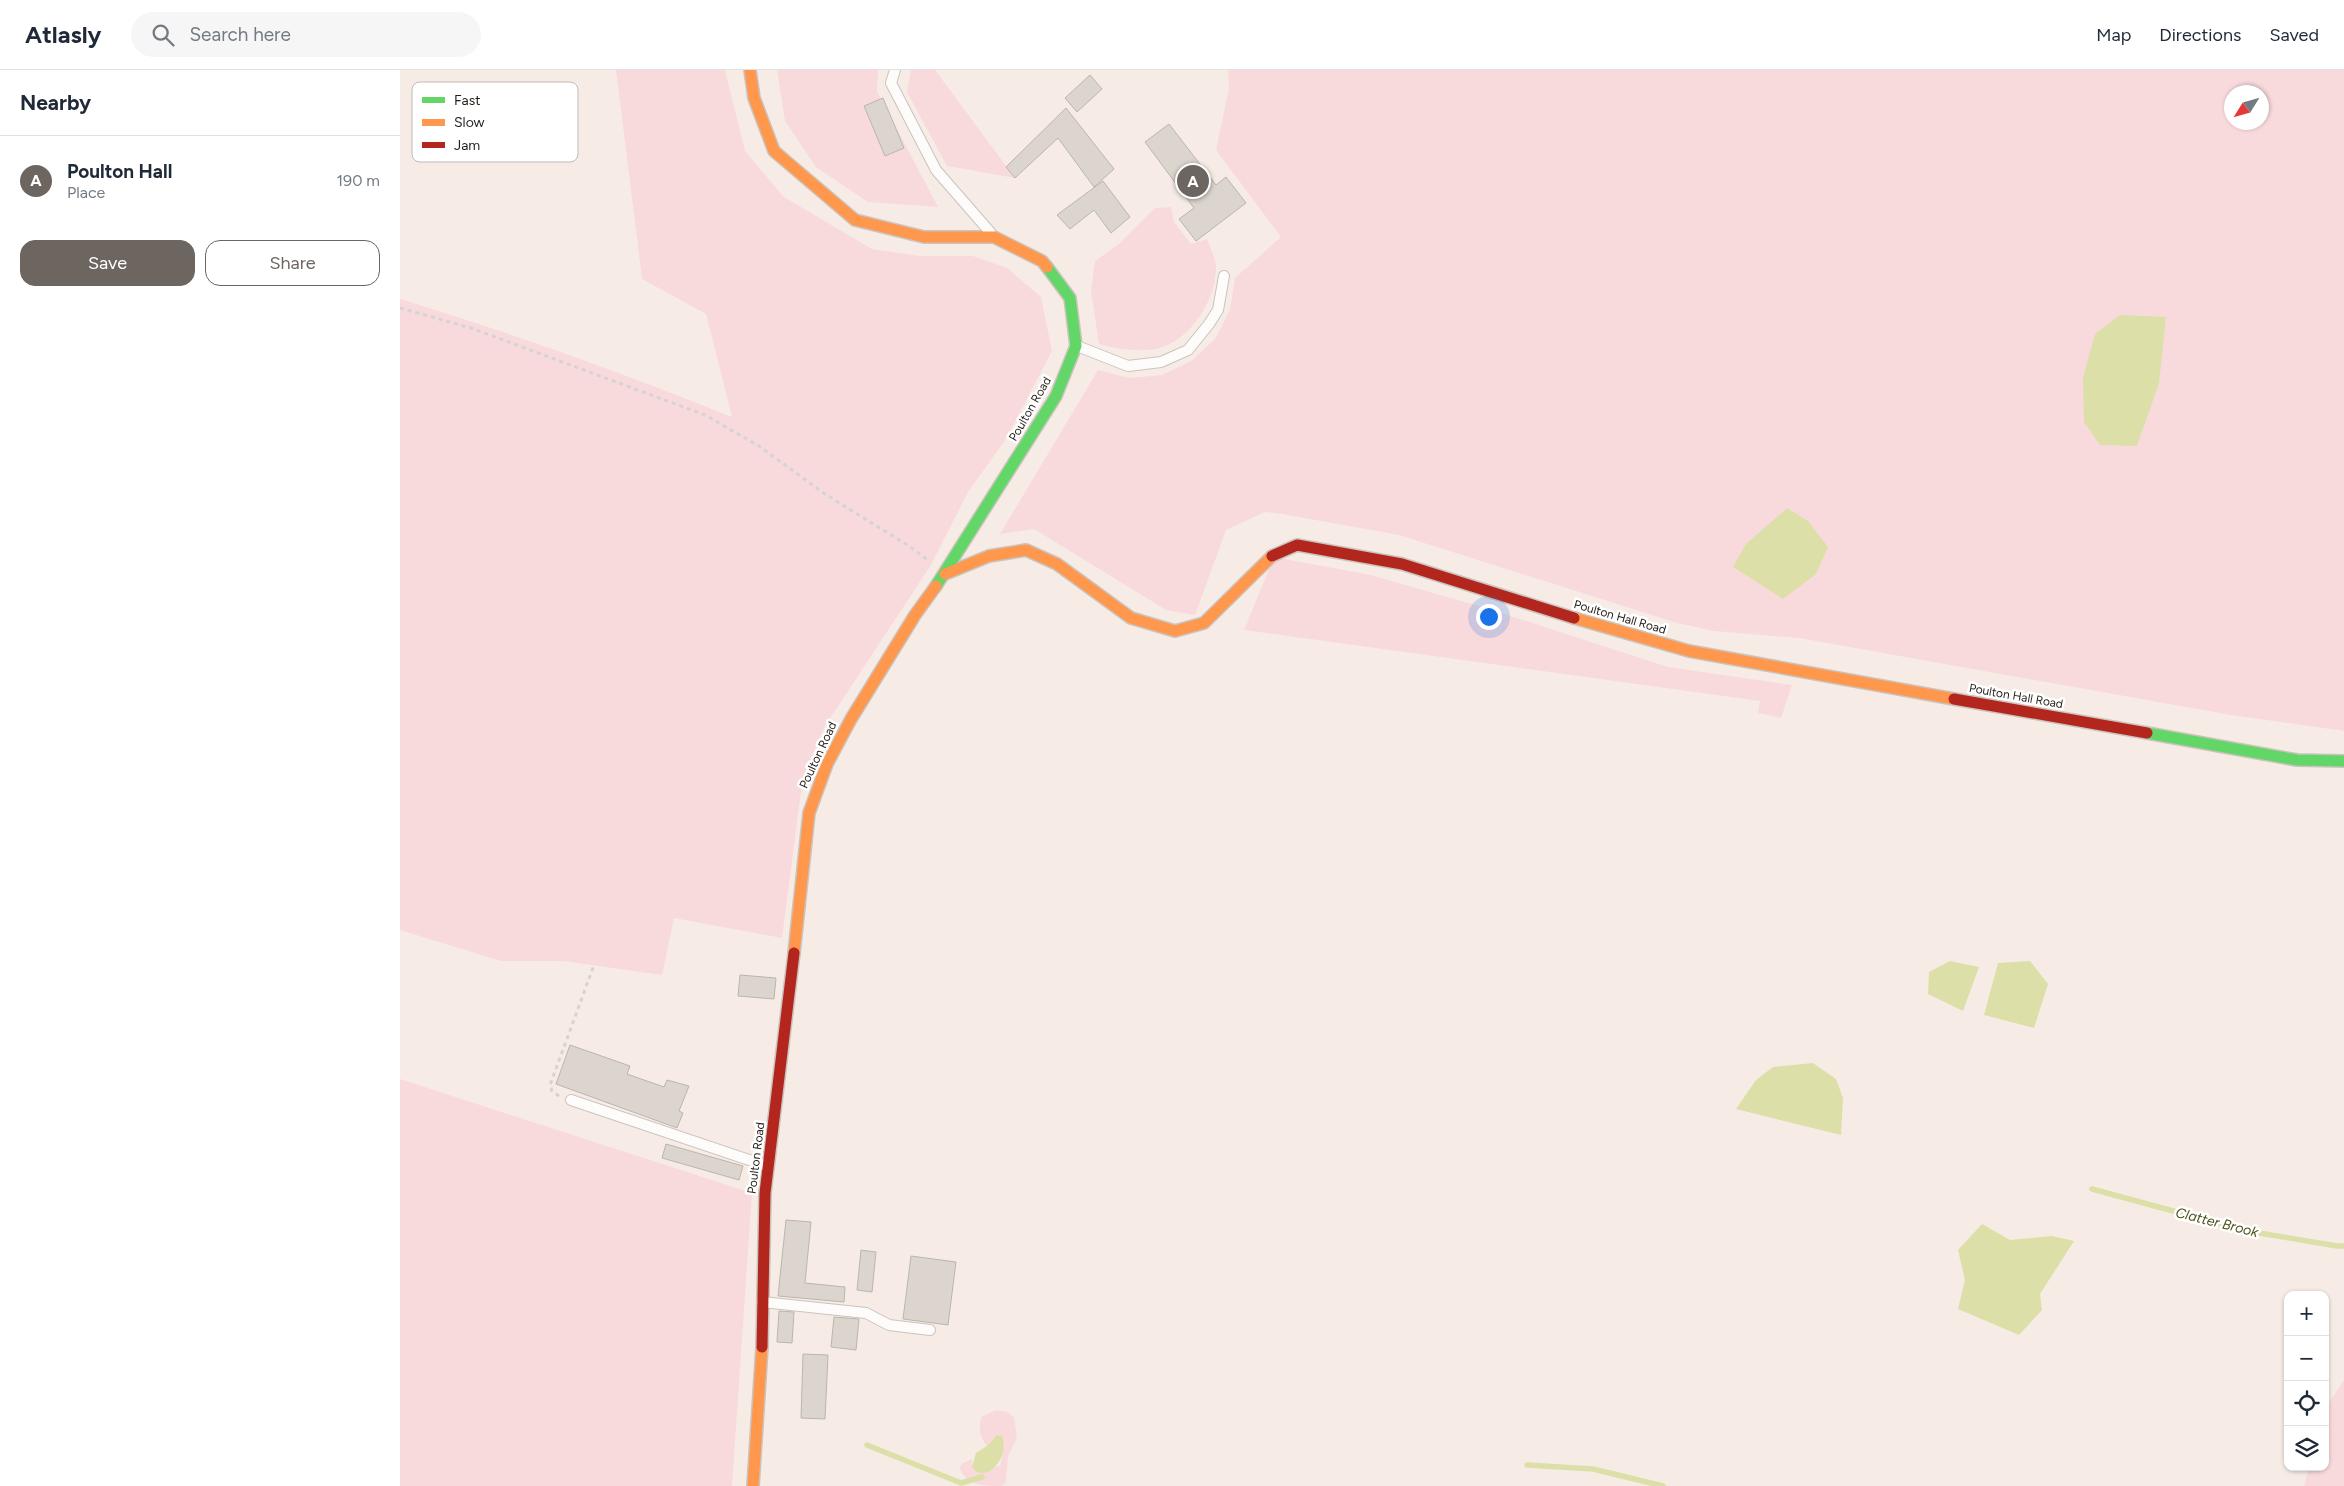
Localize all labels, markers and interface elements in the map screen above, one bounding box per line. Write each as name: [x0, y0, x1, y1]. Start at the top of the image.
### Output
search box: [131, 12, 481, 57]
text: Atlasly: [25, 20, 101, 49]
icon: search: [149, 21, 177, 49]
text: Search here: [189, 23, 291, 46]
text: Map: [2096, 24, 2131, 46]
text: Directions: [2159, 24, 2241, 46]
text: Saved: [2269, 24, 2319, 46]
legend: [412, 82, 578, 162]
north arrow: [2224, 85, 2269, 130]
text: Nearby: [20, 90, 91, 115]
text: Fast: [454, 92, 480, 109]
text: Slow: [454, 114, 485, 131]
text: Jam: [454, 137, 480, 154]
text: Poulton Hall: [67, 160, 172, 183]
pin: A: [1177, 162, 1209, 200]
text: A: [30, 171, 42, 190]
text: 190 m: [337, 171, 380, 190]
text: Place: [67, 183, 105, 202]
button: Save: [20, 240, 195, 286]
button: Share: [205, 240, 380, 286]
street label: Poulton Road: [1006, 374, 1054, 444]
street label: Poulton Hall Road: [1572, 597, 1668, 637]
your location: [1476, 604, 1502, 630]
street label: Poulton Hall Road: [1968, 681, 2064, 711]
street label: Poulton Road: [796, 719, 840, 791]
street label: Poulton Road: [745, 1121, 767, 1195]
water label: Clatter Brook: [2174, 1204, 2261, 1241]
map controls: [2284, 1291, 2329, 1471]
button: +: [2284, 1291, 2329, 1336]
button: −: [2284, 1336, 2329, 1381]
button: locate: [2284, 1381, 2329, 1426]
button: layers: [2284, 1426, 2329, 1471]

